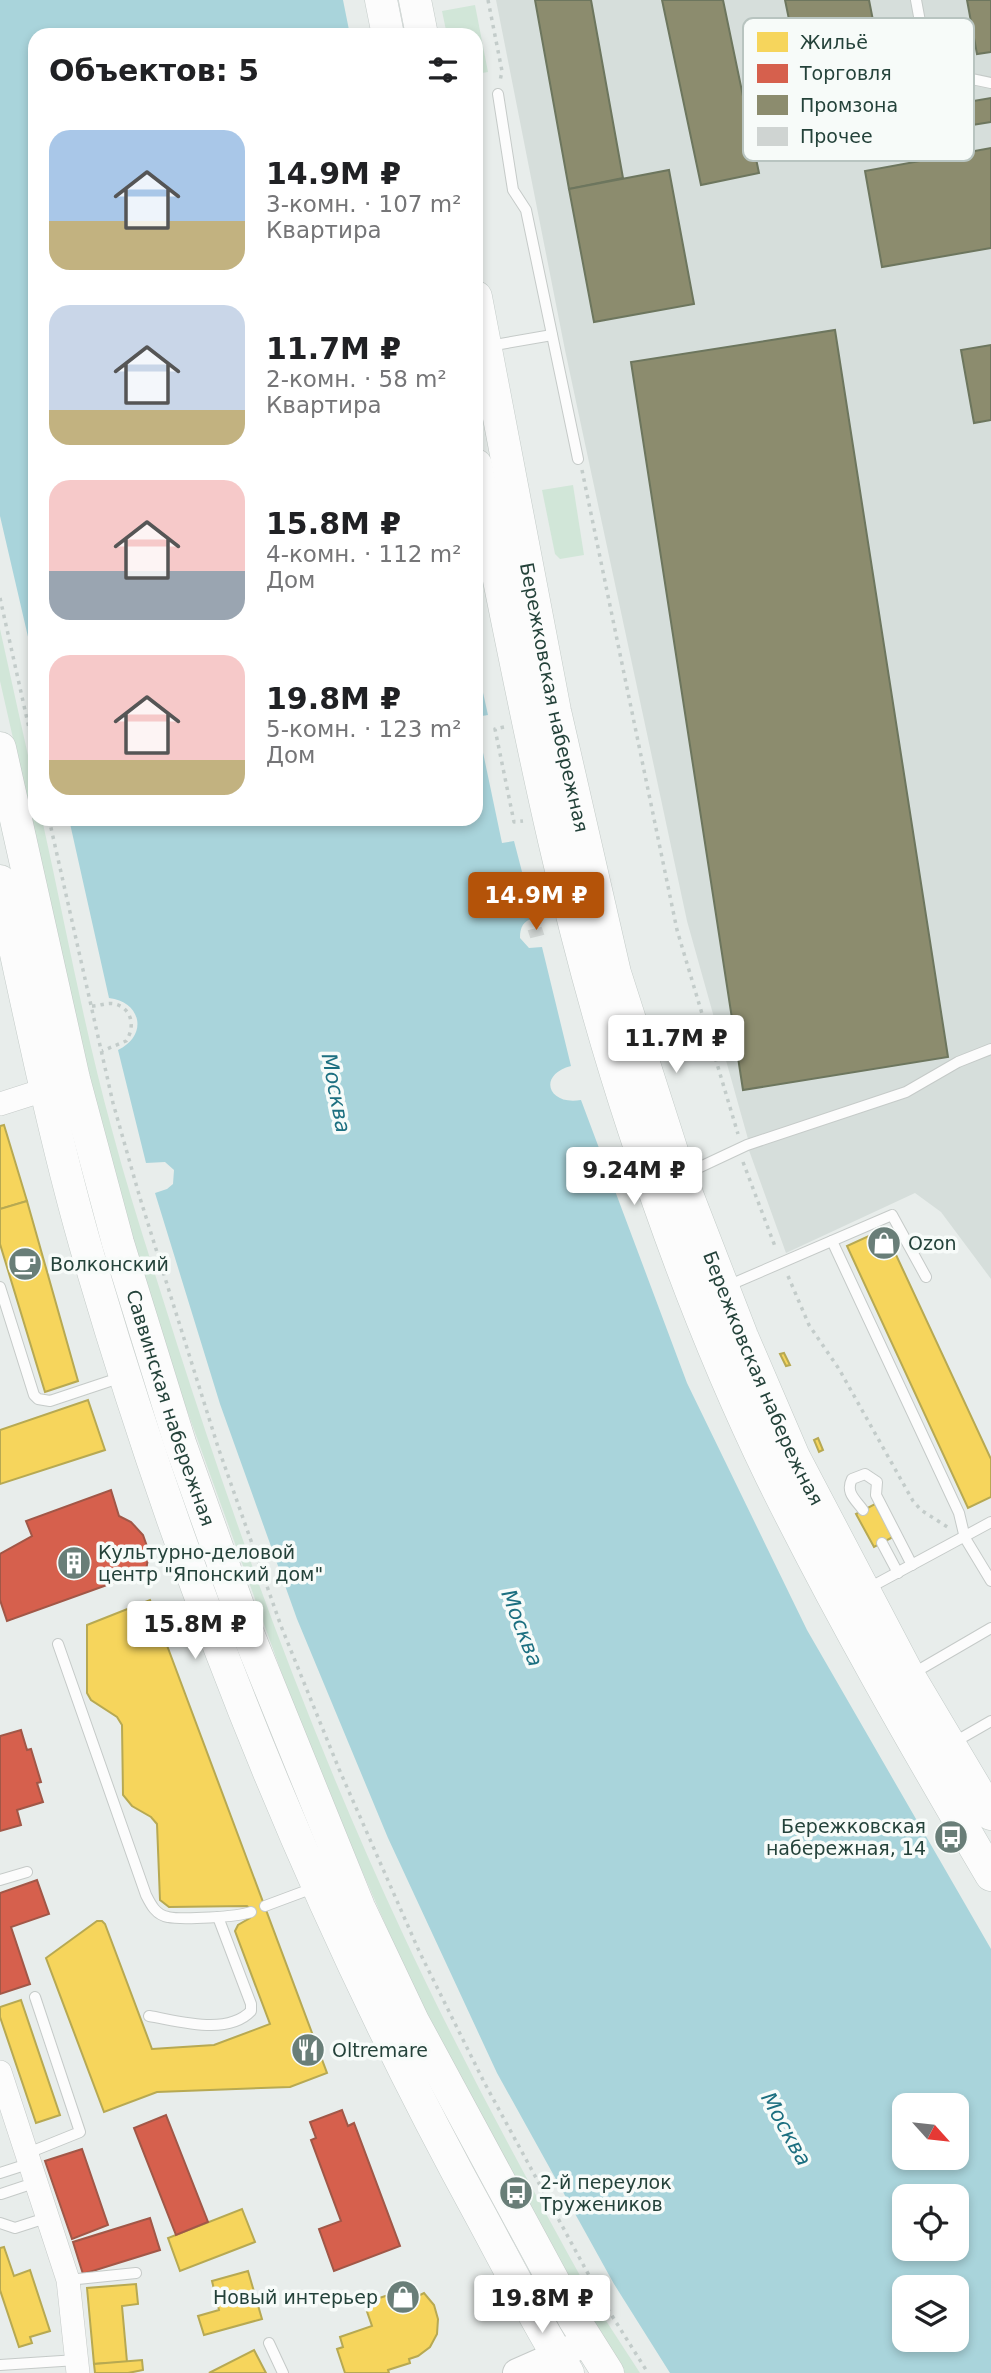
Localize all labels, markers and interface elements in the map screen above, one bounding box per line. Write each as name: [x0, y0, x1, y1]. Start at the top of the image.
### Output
legend: [743, 18, 974, 161]
text: Жильё: [800, 31, 868, 53]
icon: filters: [424, 51, 462, 89]
text: Объектов: 5: [49, 53, 259, 88]
text: Торговля: [799, 62, 892, 84]
text: Промзона: [800, 94, 898, 116]
text: Прочее: [800, 125, 873, 147]
text: 14.9M ₽: [266, 156, 401, 191]
icon: home: [105, 158, 189, 242]
text: 3-комн. · 107 m²: [266, 191, 461, 217]
text: Квартира: [266, 217, 382, 243]
text: 11.7M ₽: [266, 331, 401, 366]
icon: home: [105, 333, 189, 417]
text: 2-комн. · 58 m²: [266, 366, 447, 392]
text: Квартира: [266, 392, 382, 418]
text: 15.8M ₽: [266, 506, 401, 541]
icon: home: [105, 508, 189, 592]
text: 4-комн. · 112 m²: [266, 541, 461, 567]
street label: Бережковская набережная: [516, 561, 593, 834]
text: Дом: [266, 567, 315, 593]
text: 19.8M ₽: [266, 681, 401, 716]
icon: home: [105, 683, 189, 767]
text: 5-комн. · 123 m²: [266, 716, 461, 742]
text: Дом: [266, 742, 315, 768]
pin: 14.9M ₽: [471, 872, 601, 932]
text: 14.9M ₽: [484, 882, 588, 908]
pin: 11.7M ₽: [611, 1016, 741, 1075]
text: 11.7M ₽: [624, 1025, 728, 1051]
water label: Москва: [317, 1051, 355, 1135]
pin: 9.24M ₽: [569, 1148, 699, 1207]
text: 9.24M ₽: [582, 1157, 686, 1183]
shop icon: Ozon: [865, 1224, 903, 1262]
place label: Ozon: [908, 1232, 957, 1254]
cafe icon: Волконский: [6, 1245, 44, 1283]
street label: Бережковская набережная: [699, 1248, 828, 1509]
place label: Волконский: [50, 1253, 169, 1275]
street label: Саввинская набережная: [122, 1287, 220, 1529]
place label: Культурно-деловой центр "Японский дом": [98, 1541, 323, 1585]
building icon: Культурно-деловой центр "Японский дом": [55, 1544, 93, 1582]
water label: Москва: [496, 1586, 548, 1670]
pin: 15.8M ₽: [130, 1602, 260, 1661]
text: 15.8M ₽: [143, 1611, 247, 1637]
place label: Бережковская набережная, 14: [766, 1815, 926, 1859]
bus stop icon: Бережковская набережная, 14: [932, 1818, 970, 1856]
restaurant icon: Oltremare: [289, 2031, 327, 2069]
place label: Oltremare: [332, 2039, 428, 2061]
water label: Москва: [756, 2088, 816, 2170]
north arrow: [892, 2093, 970, 2170]
map controls: [892, 2093, 969, 2352]
place label: 2-й переулок Тружеников: [539, 2171, 672, 2215]
bus stop icon: 2-й переулок Тружеников: [497, 2174, 535, 2212]
button: locate: [892, 2184, 969, 2261]
button: layers: [892, 2275, 969, 2352]
pin: 19.8M ₽: [477, 2276, 607, 2335]
shop icon: Новый интерьер: [384, 2278, 422, 2316]
text: 19.8M ₽: [490, 2285, 594, 2311]
place label: Новый интерьер: [213, 2286, 378, 2308]

